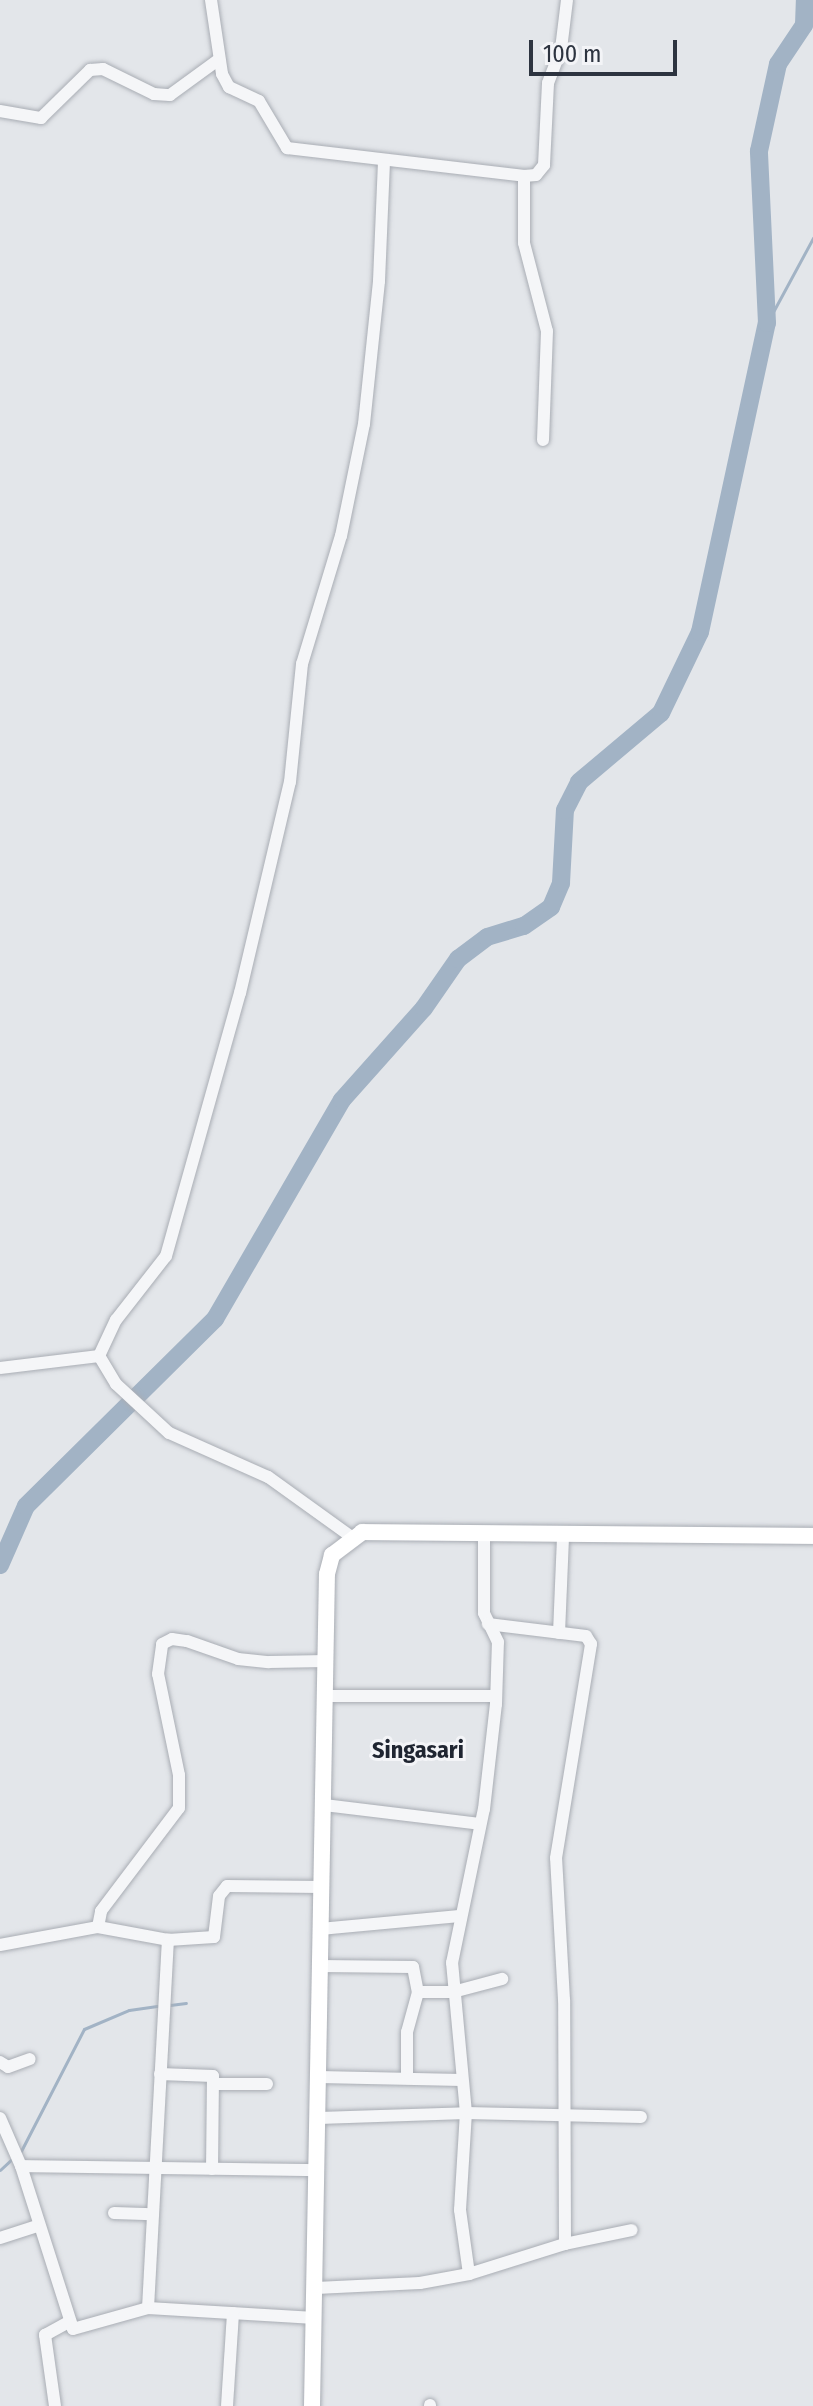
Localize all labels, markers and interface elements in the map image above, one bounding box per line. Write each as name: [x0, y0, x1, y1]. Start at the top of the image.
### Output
scale bar: [533, 24, 681, 74]
text: 100 m: [543, 40, 601, 68]
district label: Singasari: [372, 1737, 464, 1765]

